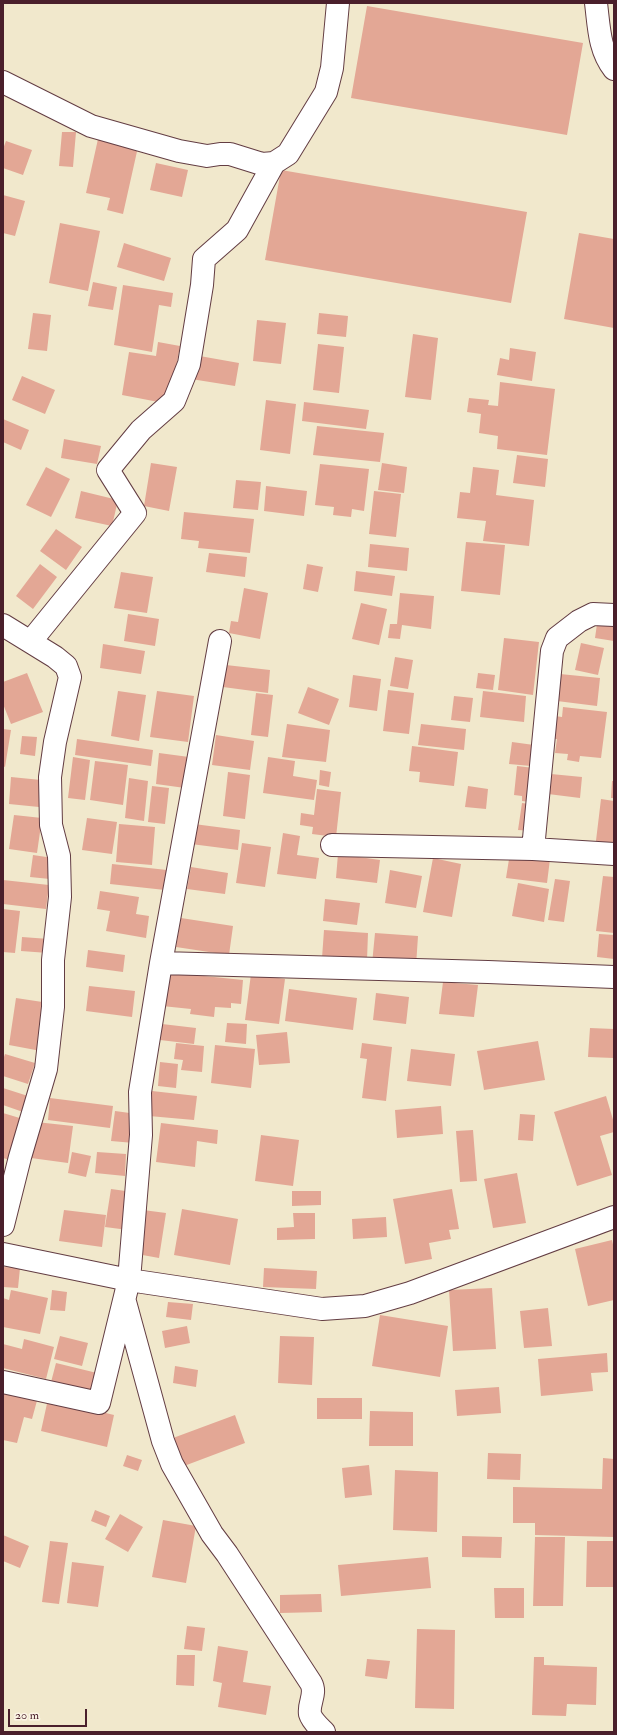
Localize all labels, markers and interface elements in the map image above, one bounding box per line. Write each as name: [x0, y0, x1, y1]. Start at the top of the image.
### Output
scale bar: [10, 1701, 89, 1727]
text: 20 m: [15, 1708, 39, 1723]

